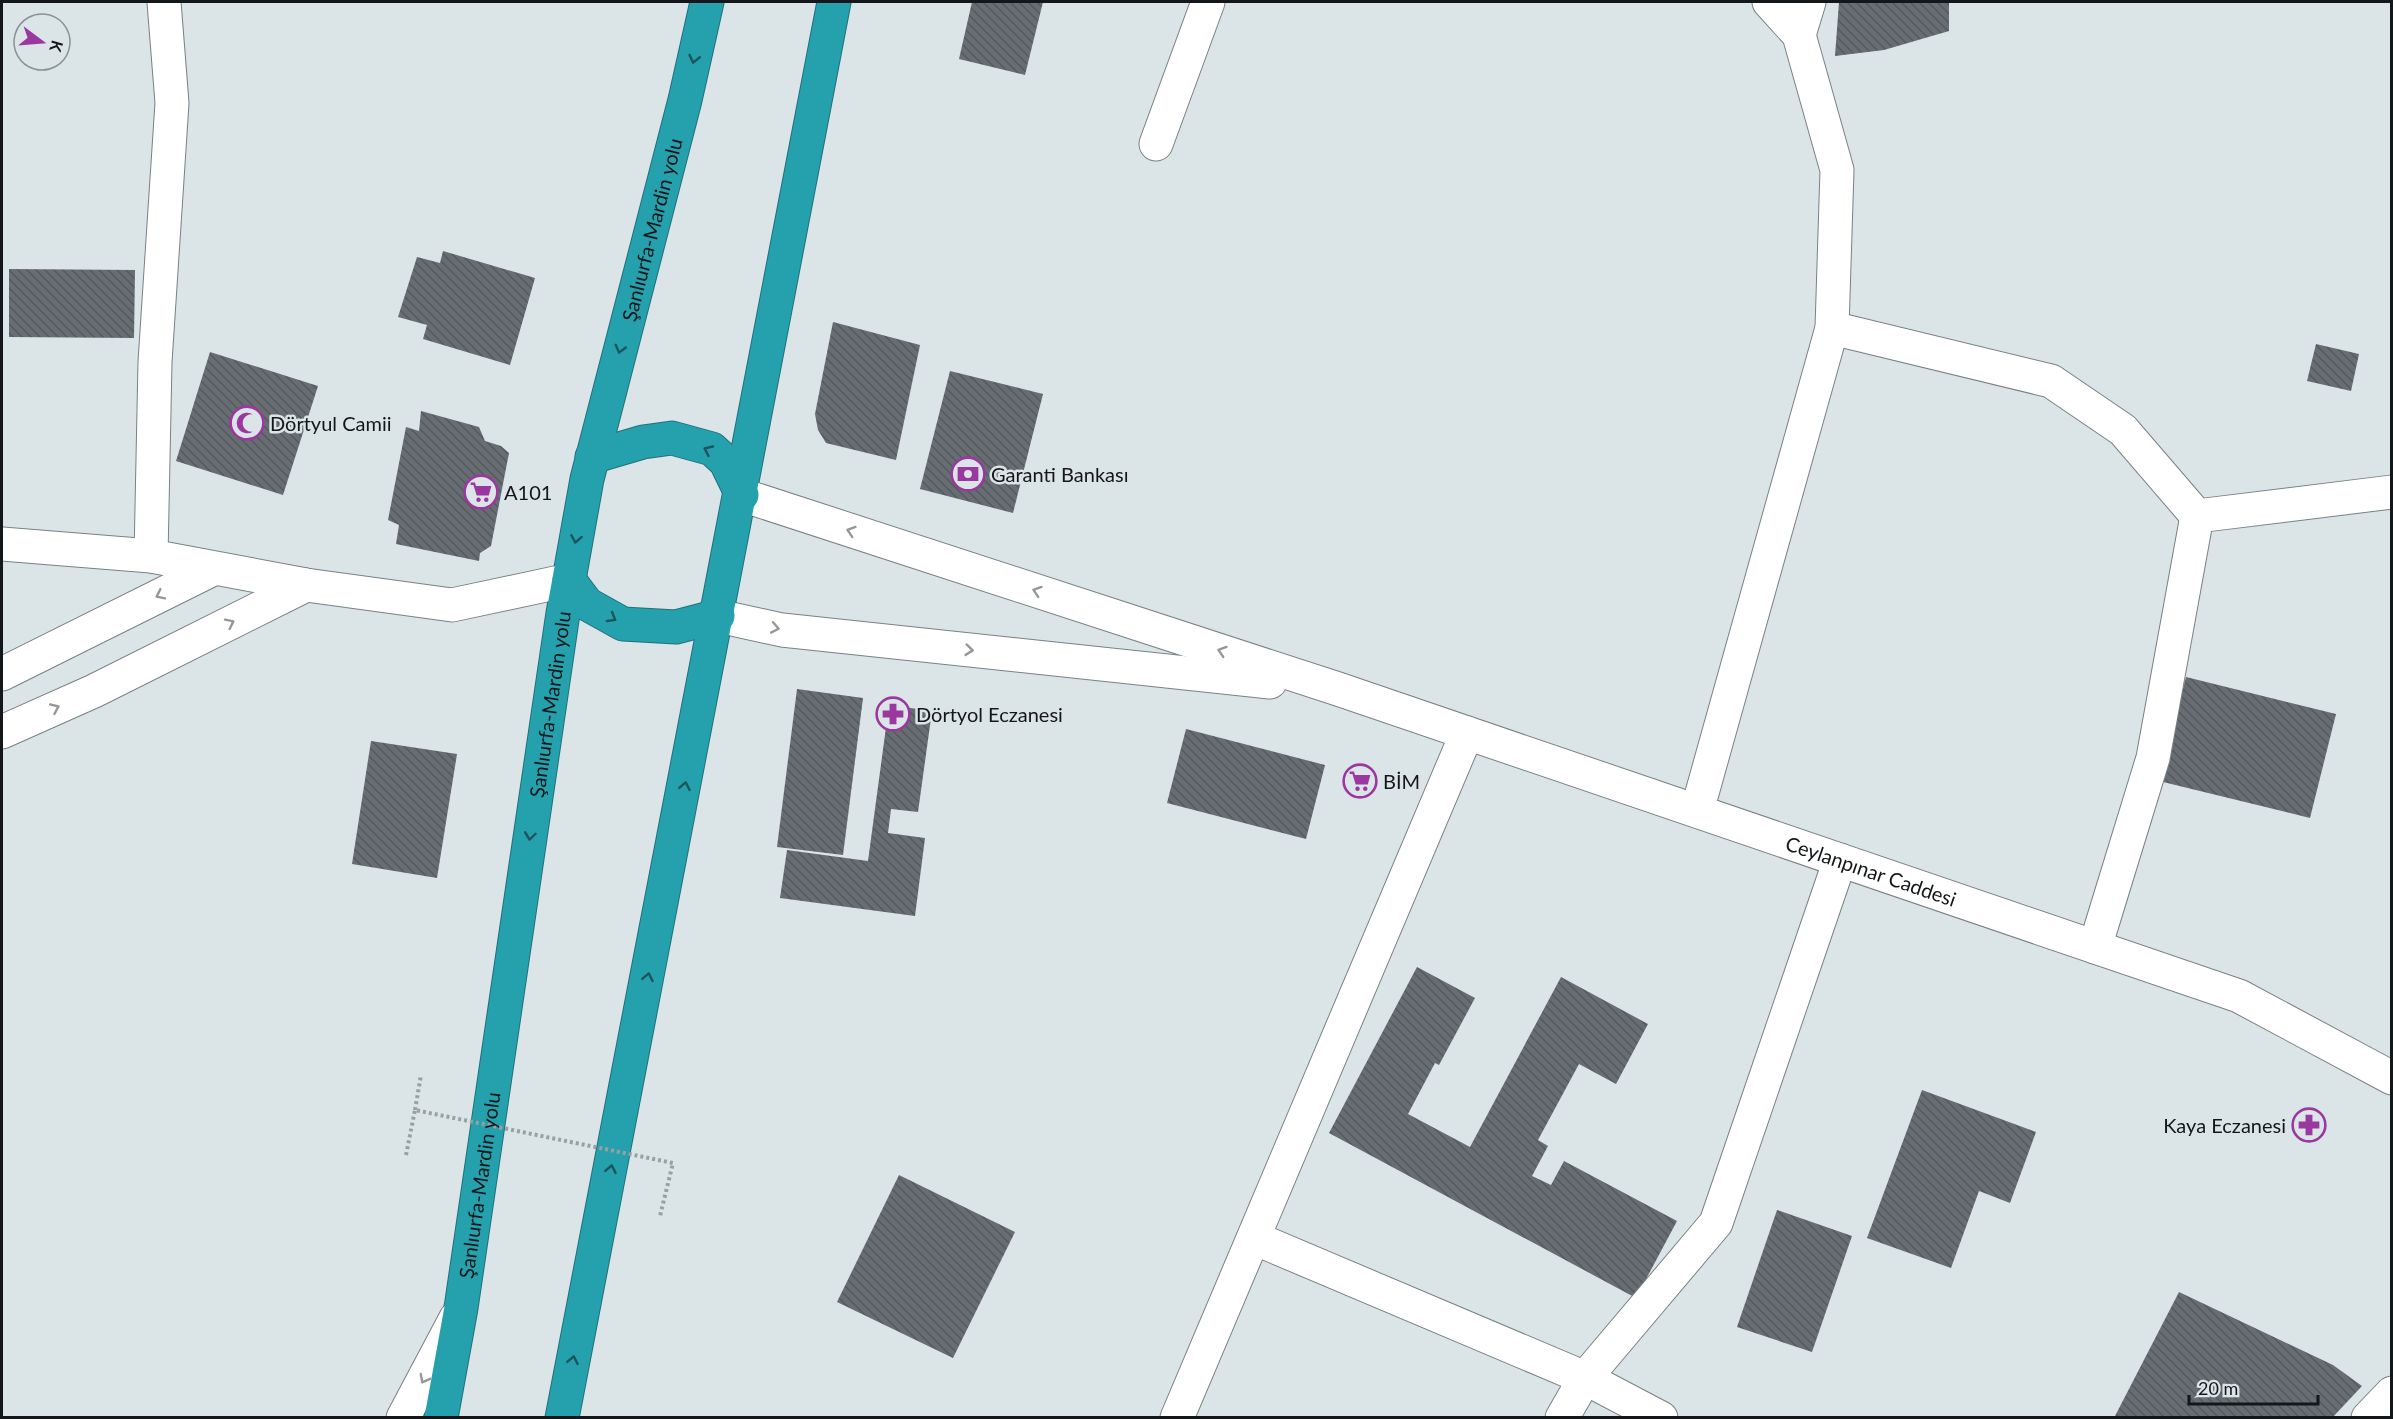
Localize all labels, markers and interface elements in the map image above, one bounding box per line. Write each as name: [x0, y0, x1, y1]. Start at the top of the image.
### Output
north arrow: [12, 12, 72, 72]
text: K: [46, 38, 68, 55]
one-way arrow: [689, 53, 702, 63]
street label: Şanlıurfa-Mardin yolu: [616, 135, 687, 324]
one-way arrow: [615, 344, 628, 354]
mosque icon: Dörtyul Camii: [229, 405, 265, 441]
place label: Dörtyul Camii: [270, 411, 392, 435]
one-way arrow: [704, 446, 715, 458]
bank icon: Garanti Bankası: [950, 456, 986, 492]
place label: Garanti Bankası: [991, 462, 1128, 486]
supermarket icon: A101: [463, 474, 499, 510]
place label: A101: [504, 480, 552, 504]
one-way arrow: [846, 526, 857, 538]
one-way arrow: [570, 534, 583, 544]
one-way arrow: [1032, 586, 1043, 598]
one-way arrow: [156, 588, 167, 599]
street label: Şanlıurfa-Mardin yolu: [524, 609, 575, 799]
one-way arrow: [605, 611, 616, 622]
one-way arrow: [224, 619, 235, 630]
one-way arrow: [770, 621, 780, 634]
one-way arrow: [964, 643, 974, 655]
one-way arrow: [1217, 646, 1228, 659]
pharmacy icon: Dörtyol Eczanesi: [875, 696, 911, 732]
place label: Dörtyol Eczanesi: [916, 702, 1063, 726]
one-way arrow: [48, 704, 59, 716]
supermarket icon: BİM: [1342, 763, 1378, 799]
place label: BİM: [1383, 769, 1420, 793]
one-way arrow: [678, 781, 691, 791]
street label: Ceylanpınar Caddesi: [1783, 830, 1960, 911]
one-way arrow: [525, 831, 537, 840]
one-way arrow: [641, 973, 654, 983]
street label: Şanlıurfa-Mardin yolu: [453, 1090, 505, 1280]
pharmacy icon: Kaya Eczanesi: [2291, 1107, 2327, 1143]
place label: Kaya Eczanesi: [2163, 1113, 2286, 1137]
one-way arrow: [604, 1164, 617, 1174]
one-way arrow: [566, 1355, 579, 1365]
scale bar: [2189, 1368, 2318, 1406]
one-way arrow: [420, 1372, 431, 1383]
text: 20 m: [2198, 1377, 2238, 1399]

